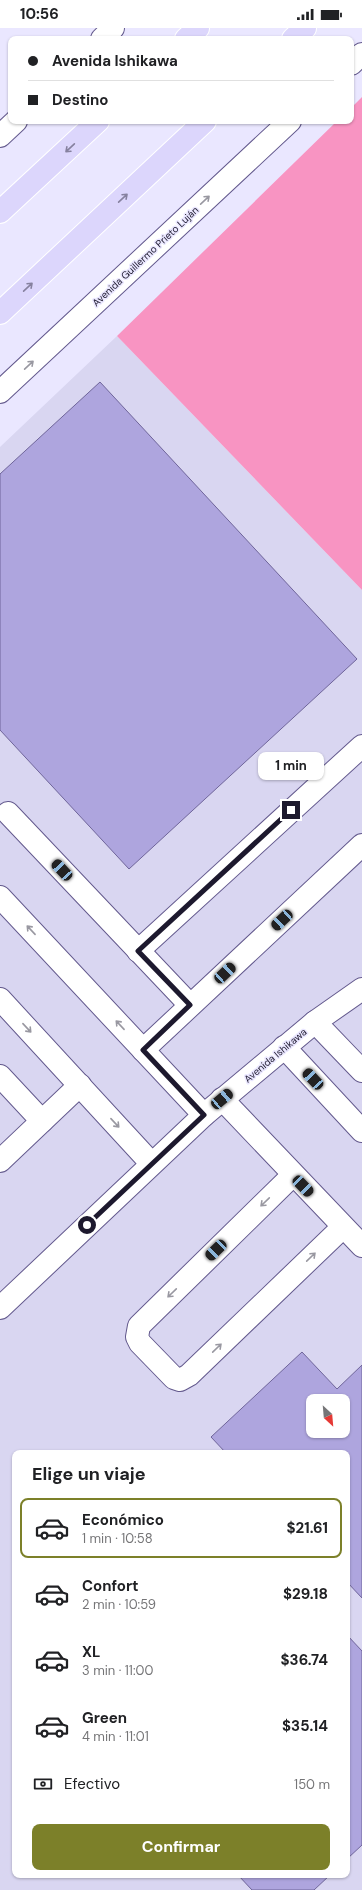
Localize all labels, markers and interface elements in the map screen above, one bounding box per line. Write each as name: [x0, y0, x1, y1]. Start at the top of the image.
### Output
text: 10:56: [20, 4, 59, 24]
text: Avenida Ishikawa: [52, 51, 178, 71]
text: Destino: [52, 90, 108, 110]
one-way arrow: [65, 143, 75, 152]
one-way arrow: [118, 193, 128, 203]
one-way arrow: [200, 196, 210, 205]
street label: Avenida Guillermo Prieto Luján: [89, 203, 201, 309]
one-way arrow: [23, 283, 33, 292]
one-way arrow: [23, 361, 33, 370]
callout: 1 min: [258, 752, 324, 780]
text: 1 min: [275, 757, 307, 774]
route end: [282, 801, 300, 819]
car: [49, 857, 75, 883]
car: [269, 907, 295, 933]
one-way arrow: [26, 925, 36, 935]
car: [212, 960, 238, 986]
one-way arrow: [115, 1020, 124, 1030]
one-way arrow: [22, 1023, 31, 1033]
street label: Avenida Ishikawa: [241, 1025, 309, 1085]
car: [300, 1066, 326, 1092]
car: [209, 1087, 235, 1111]
one-way arrow: [110, 1118, 120, 1128]
car: [290, 1173, 316, 1199]
one-way arrow: [260, 1198, 270, 1207]
route start: [78, 1216, 96, 1234]
car: [203, 1237, 229, 1263]
one-way arrow: [306, 1253, 316, 1262]
one-way arrow: [167, 1289, 177, 1298]
one-way arrow: [212, 1343, 222, 1352]
north arrow: [306, 1394, 350, 1438]
map controls: [306, 1394, 350, 1438]
text: Elige un viaje: [32, 1462, 146, 1486]
icon: car: [34, 1510, 70, 1546]
text: Económico: [82, 1510, 164, 1530]
text: $21.61: [287, 1518, 328, 1538]
text: 1 min · 10:58: [82, 1530, 153, 1547]
icon: car: [34, 1576, 70, 1612]
text: Confort: [82, 1576, 139, 1596]
text: $29.18: [283, 1584, 328, 1604]
text: 2 min · 10:59: [82, 1596, 156, 1613]
icon: car: [34, 1642, 70, 1678]
text: XL: [82, 1642, 100, 1662]
text: $36.74: [281, 1650, 328, 1670]
text: 3 min · 11:00: [82, 1662, 153, 1679]
icon: car: [34, 1708, 70, 1744]
text: Green: [82, 1708, 127, 1728]
text: $35.14: [282, 1716, 328, 1736]
text: 4 min · 11:01: [82, 1728, 149, 1745]
icon: cash: [32, 1773, 54, 1795]
text: Efectivo: [64, 1774, 120, 1794]
text: 150 m: [294, 1776, 330, 1793]
button: Confirmar: [32, 1824, 330, 1870]

